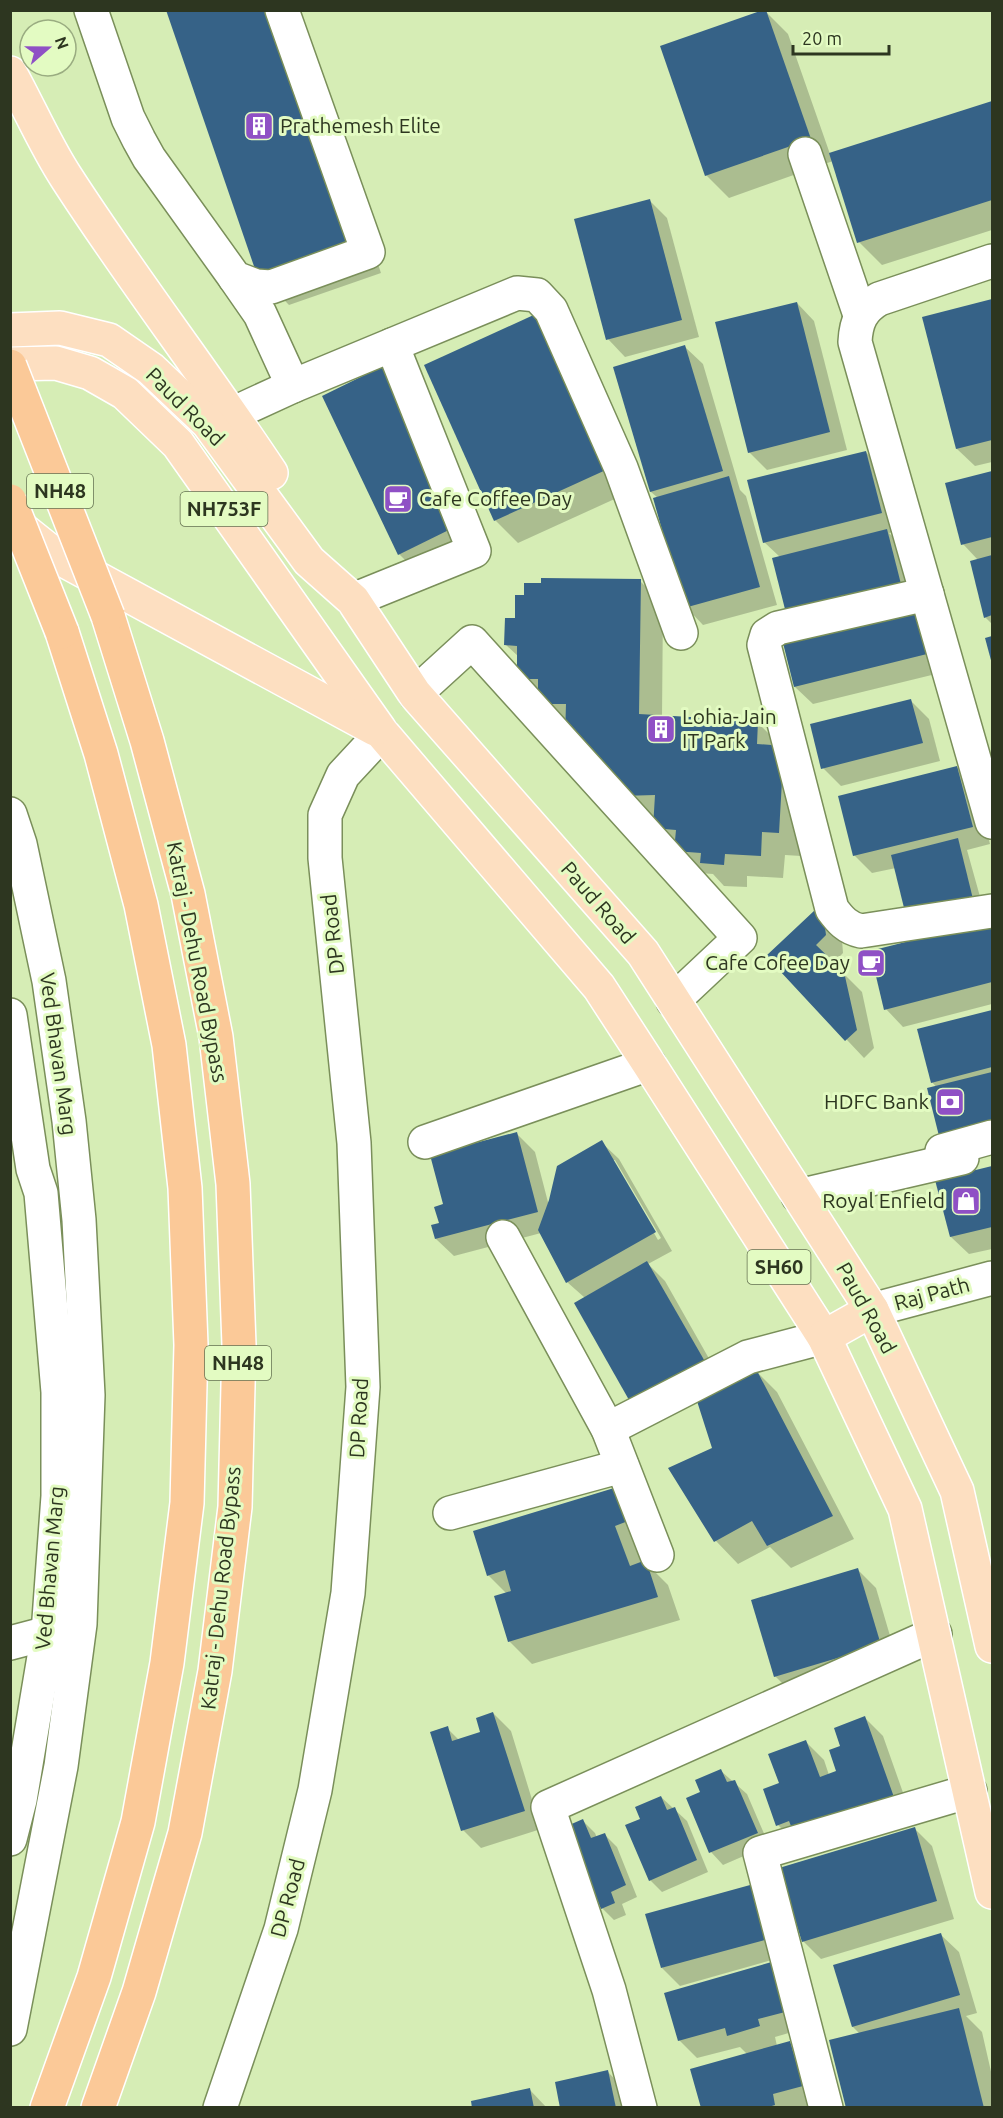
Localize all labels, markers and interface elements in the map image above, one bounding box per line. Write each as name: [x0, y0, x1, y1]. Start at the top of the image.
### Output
north arrow: [18, 18, 78, 78]
scale bar: [793, 18, 889, 56]
text: 20 m: [802, 28, 842, 48]
text: N: [52, 34, 73, 52]
building icon: Prathemesh Elite: [243, 110, 275, 142]
place label: Prathemesh Elite: [280, 113, 441, 137]
street label: Paud Road: [142, 362, 230, 450]
road number: NH48: [27, 474, 93, 508]
cafe icon: Cafe Coffee Day: [382, 483, 414, 515]
place label: Cafe Coffee Day: [419, 486, 572, 510]
road number: NH753F: [180, 492, 268, 526]
place label: Lohia-Jain IT Park: [682, 704, 777, 752]
building icon: Lohia-Jain IT Park: [645, 713, 677, 745]
street label: Katraj - Dehu Road Bypass: [163, 840, 233, 1084]
street label: Paud Road: [557, 856, 641, 948]
street label: DP Road: [316, 893, 348, 975]
cafe icon: Cafe Cofee Day: [855, 947, 887, 979]
place label: Cafe Cofee Day: [705, 950, 850, 974]
street label: Ved Bhavan Marg: [36, 971, 82, 1137]
bank icon: HDFC Bank: [934, 1086, 966, 1118]
place label: HDFC Bank: [824, 1089, 929, 1113]
shop icon: Royal Enfield: [950, 1185, 982, 1217]
place label: Royal Enfield: [822, 1188, 945, 1212]
road number: SH60: [748, 1250, 810, 1284]
street label: Paud Road: [832, 1258, 902, 1357]
street label: Raj Path: [891, 1271, 972, 1315]
road number: NH48: [205, 1346, 271, 1380]
street label: DP Road: [344, 1377, 372, 1459]
street label: Katraj - Dehu Road Bypass: [195, 1465, 245, 1711]
street label: Ved Bhavan Marg: [30, 1485, 68, 1651]
street label: DP Road: [265, 1856, 309, 1940]

